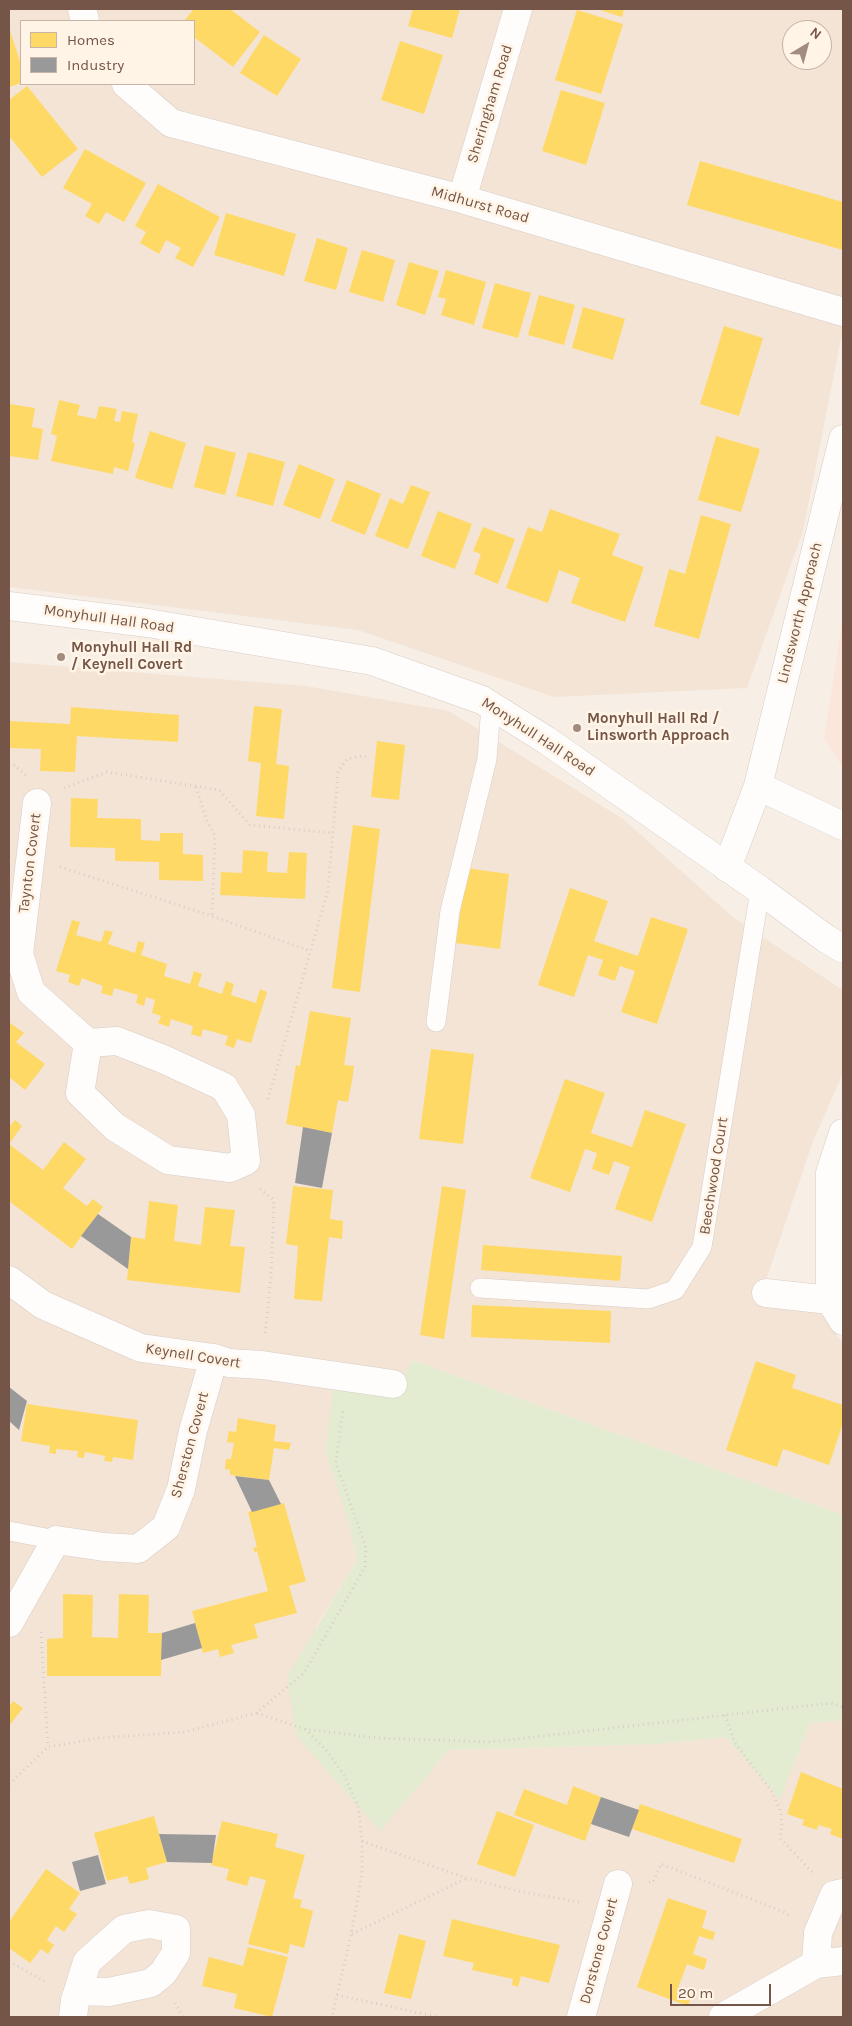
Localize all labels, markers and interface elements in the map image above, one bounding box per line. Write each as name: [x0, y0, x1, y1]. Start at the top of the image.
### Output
legend: [20, 20, 195, 85]
north arrow: [782, 20, 832, 70]
text: N: [807, 24, 825, 43]
text: Homes: [67, 31, 115, 49]
street label: Sheringham Road: [463, 43, 517, 165]
text: Industry: [67, 56, 124, 74]
street label: Midhurst Road: [429, 182, 531, 228]
street label: Lindsworth Approach: [774, 541, 826, 685]
street label: Monyhull Hall Road: [42, 601, 176, 637]
place label: Monyhull Hall Rd / Keynell Covert: [71, 639, 192, 674]
marker: Monyhull Hall Rd / Keynell Covert: [55, 651, 67, 663]
street label: Monyhull Hall Road: [478, 694, 598, 780]
place label: Monyhull Hall Rd / Linsworth Approach: [587, 710, 730, 745]
marker: Monyhull Hall Rd / Linsworth Approach: [571, 722, 583, 734]
street label: Taynton Covert: [15, 812, 45, 914]
street label: Beechwood Court: [696, 1116, 732, 1236]
street label: Keynell Covert: [144, 1340, 242, 1372]
street label: Sherston Covert: [167, 1390, 213, 1500]
street label: Dorstone Covert: [576, 1896, 622, 2006]
scale bar: [672, 1974, 773, 2006]
text: 20 m: [678, 1984, 713, 2002]

